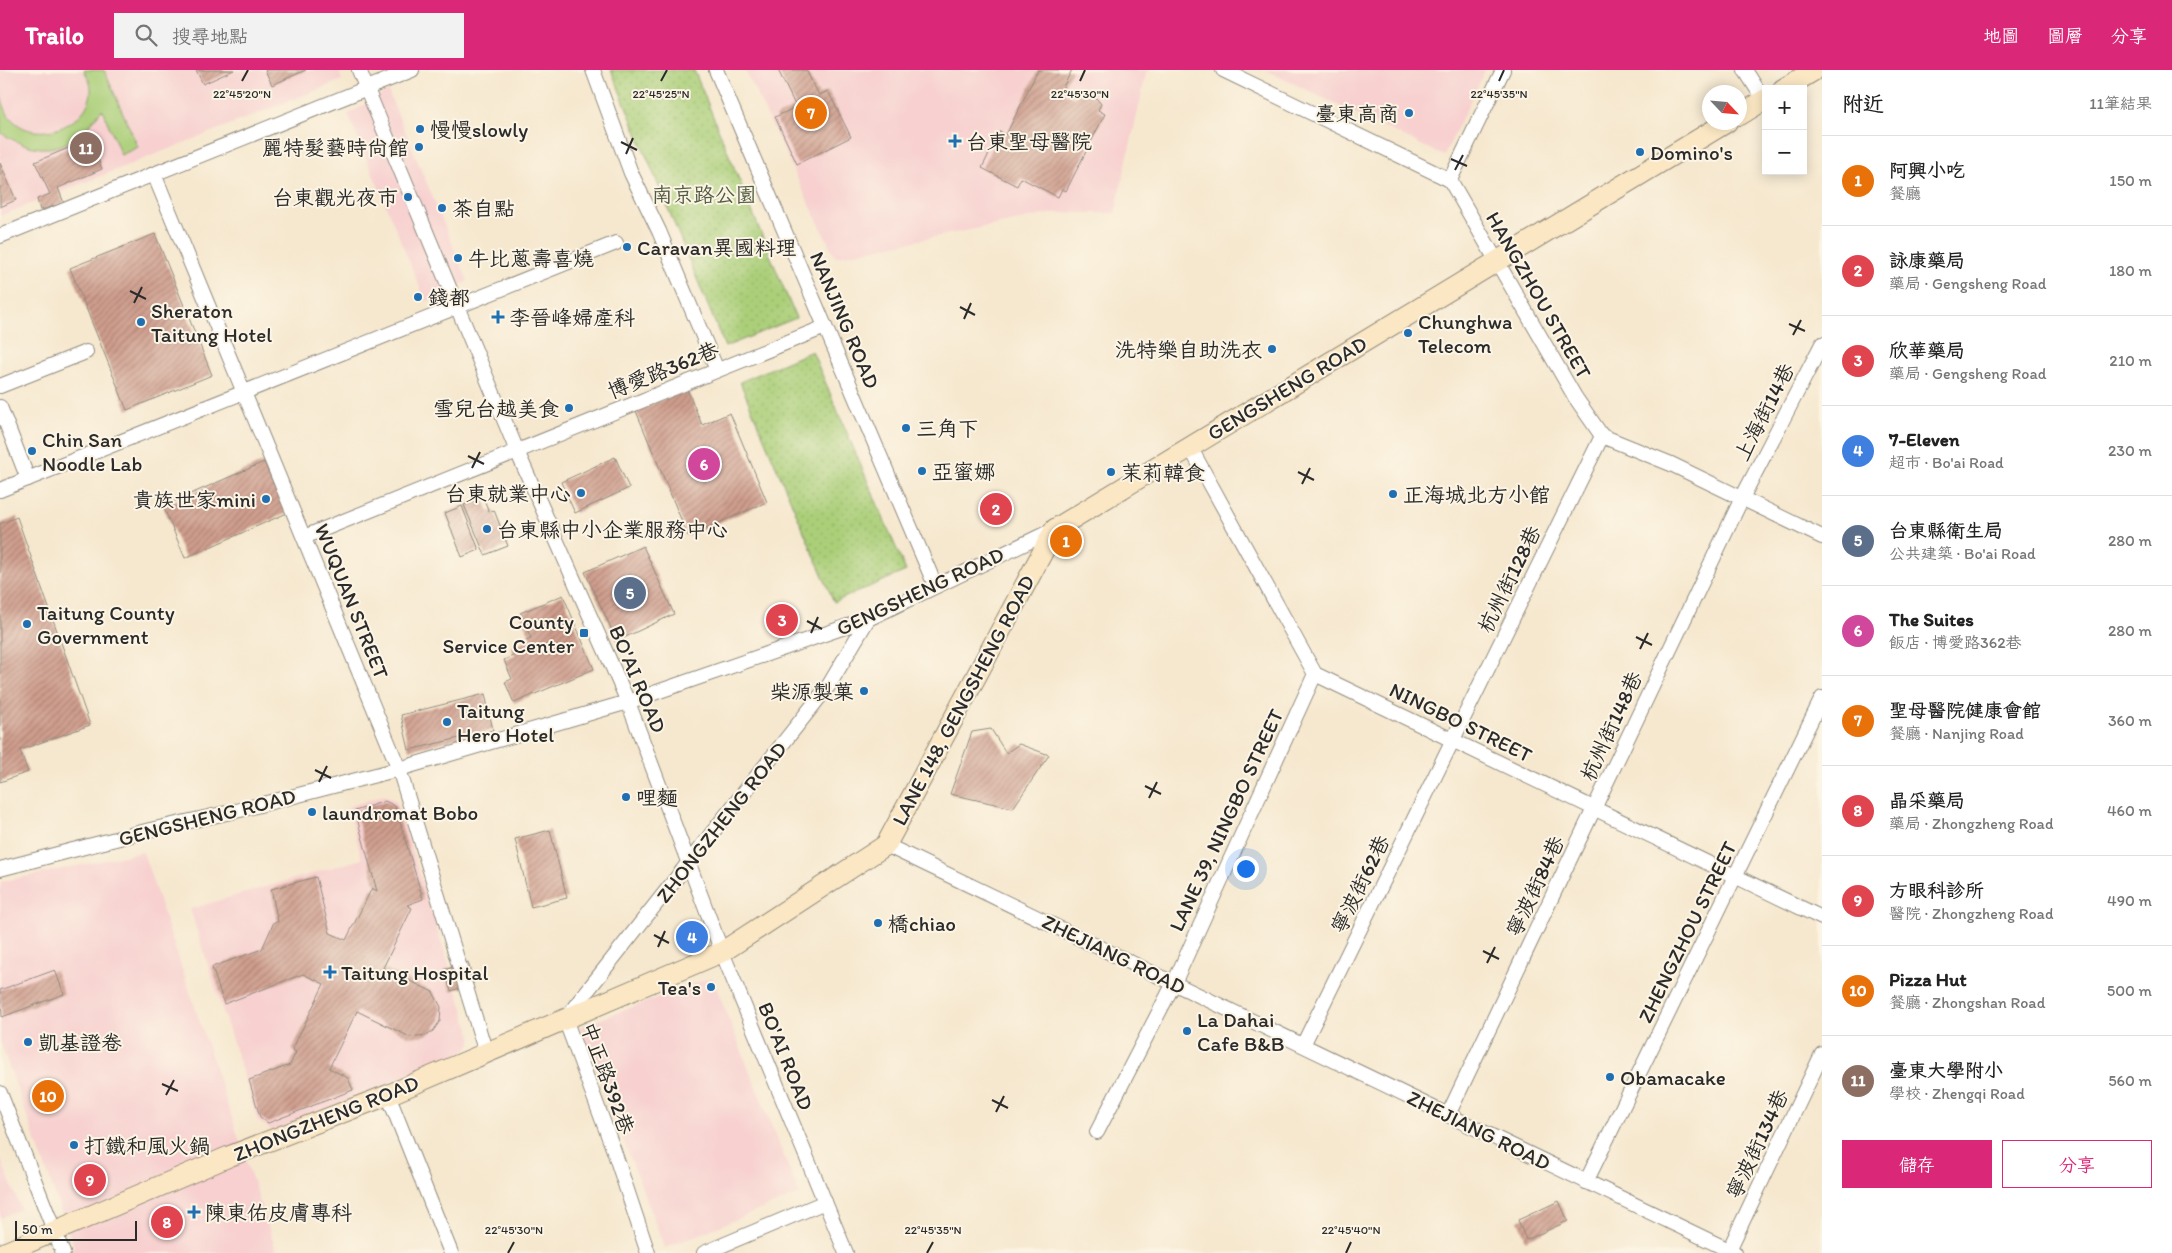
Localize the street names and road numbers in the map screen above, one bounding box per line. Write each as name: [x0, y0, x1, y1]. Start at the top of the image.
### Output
street label: HANGZHOU STREET: [1481, 207, 1597, 383]
street label: NANJING ROAD: [805, 248, 885, 392]
street label: GENGSHENG ROAD: [1203, 330, 1371, 446]
street label: 博愛路362巷: [604, 336, 722, 404]
street label: 上海街14巷: [1729, 359, 1799, 465]
street label: WUQUAN STREET: [310, 520, 395, 682]
street label: 杭州街128巷: [1472, 521, 1546, 637]
street label: GENGSHENG ROAD: [832, 541, 1008, 641]
street label: LANE 148, GENGSHENG ROAD: [886, 570, 1040, 829]
street label: BO'AI ROAD: [604, 622, 672, 737]
street label: 杭州街148巷: [1575, 667, 1647, 785]
street label: NINGBO STREET: [1386, 677, 1537, 767]
street label: LANE 39, NINGBO STREET: [1163, 705, 1289, 935]
street label: ZHONGZHENG ROAD: [650, 736, 792, 907]
street label: GENGSHENG ROAD: [116, 783, 298, 851]
street label: 寧波街62巷: [1325, 831, 1395, 937]
street label: 寧波街84巷: [1501, 832, 1569, 940]
street label: ZHENGZHOU STREET: [1632, 837, 1742, 1027]
street label: ZHEJIANG ROAD: [1038, 909, 1190, 1000]
street label: BO'AI ROAD: [753, 998, 819, 1114]
street label: 中正路392巷: [576, 1019, 640, 1137]
street label: ZHONGZHENG ROAD: [230, 1069, 422, 1167]
street label: ZHEJIANG ROAD: [1403, 1085, 1555, 1176]
street label: 寧波街134巷: [1721, 1085, 1793, 1203]

